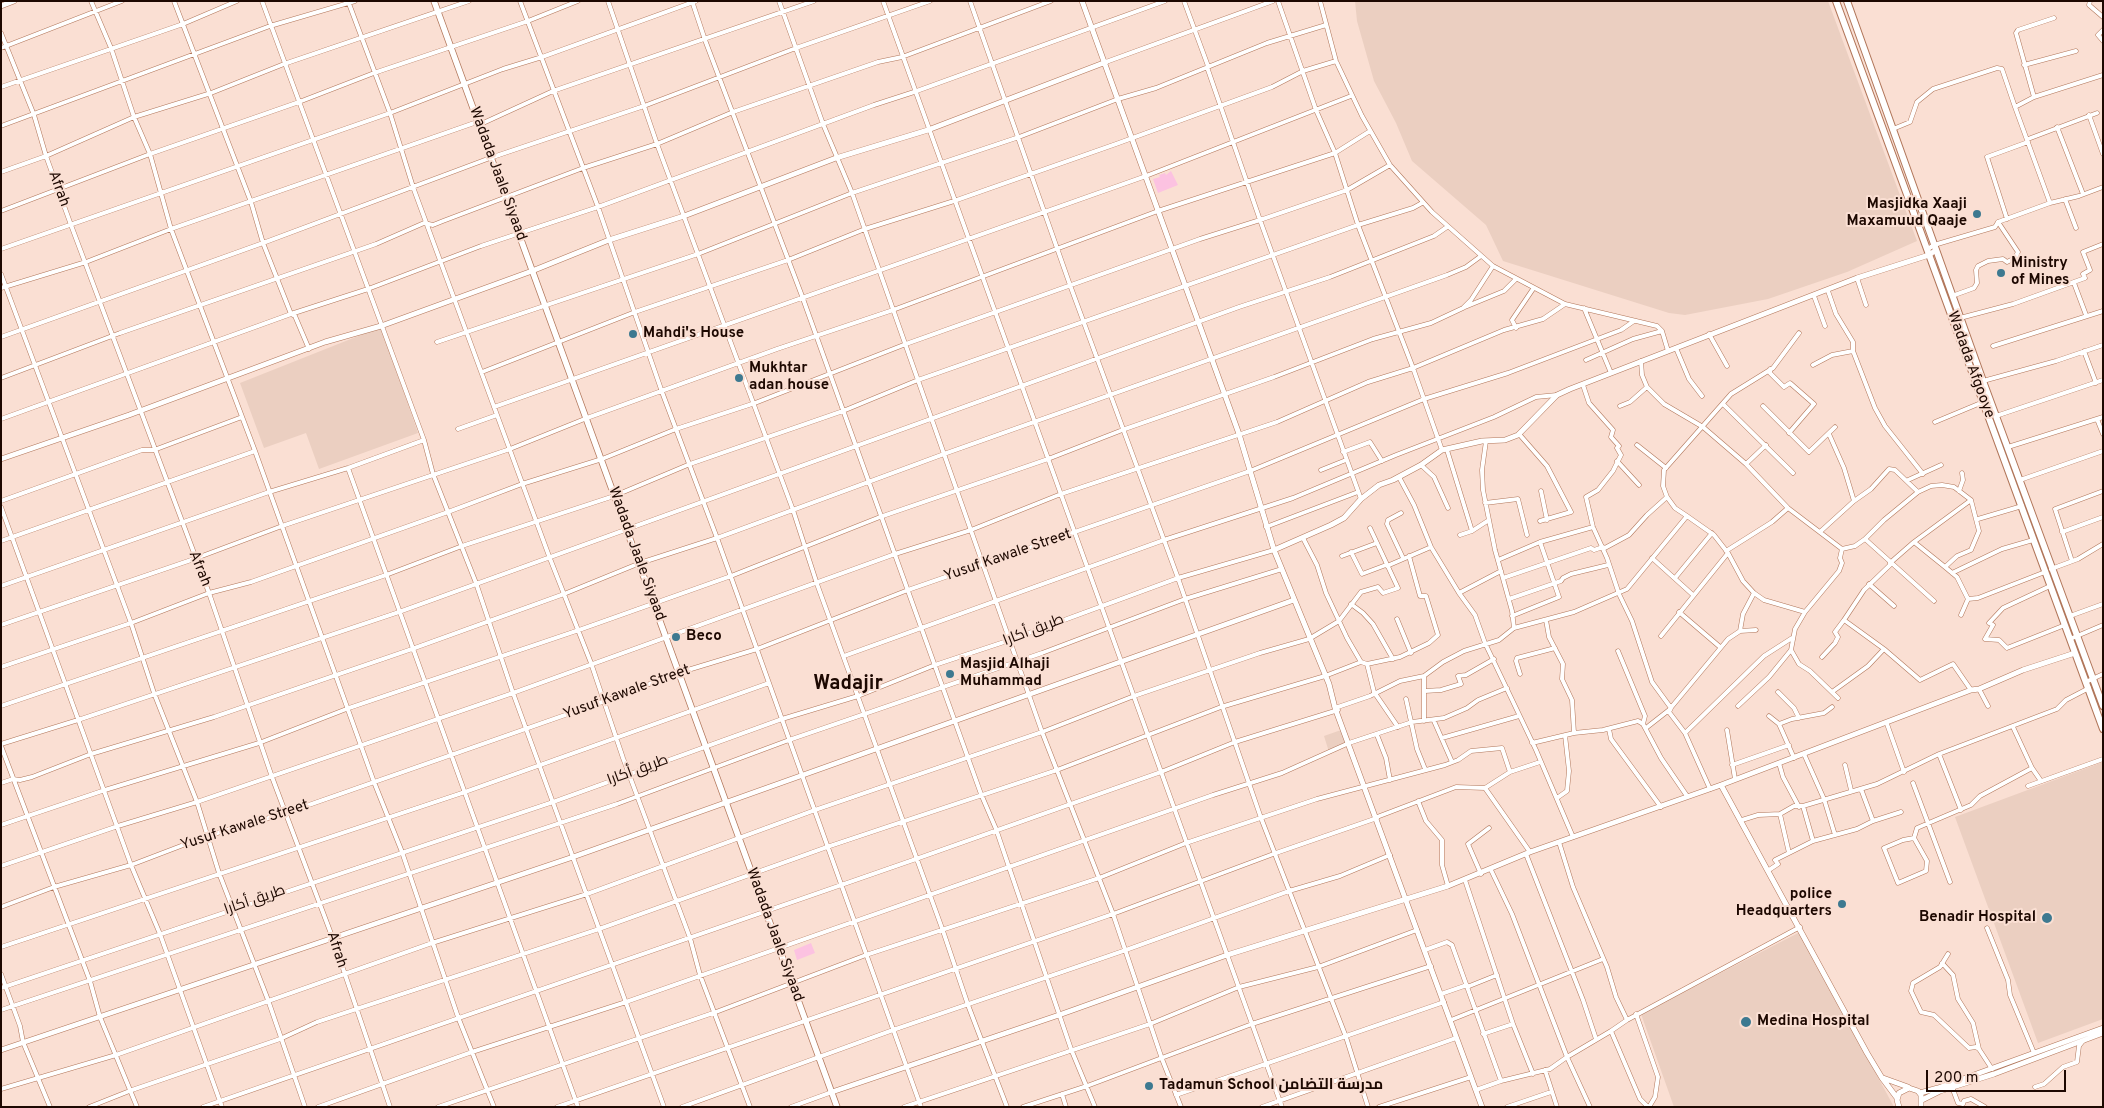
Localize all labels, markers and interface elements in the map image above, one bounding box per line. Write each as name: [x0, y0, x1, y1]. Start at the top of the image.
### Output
street label: Wadada Jaale Siyaad: [464, 105, 530, 243]
street label: Afrah: [43, 169, 73, 209]
place label: Masjidka Xaaji Maxamuud Qaaje: [1846, 196, 1967, 231]
marker: Masjidka Xaaji Maxamuud Qaaje: [1971, 208, 1983, 220]
place label: Ministry of Mines: [2011, 255, 2069, 290]
marker: Ministry of Mines: [1995, 267, 2007, 279]
street label: Wadada Afgooye: [1942, 309, 1998, 421]
place label: Mahdi's House: [643, 325, 744, 343]
marker: Mahdi's House: [627, 328, 639, 340]
place label: Mukhtar adan house: [749, 360, 829, 395]
marker: Mukhtar adan house: [733, 372, 745, 384]
street label: Wadada Jaale Siyaad: [603, 485, 669, 623]
street label: Yusuf Kawale Street: [942, 526, 1074, 586]
street label: Afrah: [184, 549, 214, 589]
street label: طريق أكارا: [1001, 611, 1067, 651]
place label: Beco: [686, 628, 722, 646]
marker: Beco: [670, 631, 682, 643]
place label: Masjid Alhaji Muhammad: [960, 656, 1050, 691]
street label: Yusuf Kawale Street: [561, 662, 693, 724]
marker: Masjid Alhaji Muhammad: [944, 668, 956, 680]
district label: Wadajir: [813, 673, 883, 697]
street label: طريق أكارا: [605, 752, 671, 790]
street label: Yusuf Kawale Street: [179, 797, 311, 855]
street label: Wadada Jaale Siyaad: [741, 866, 807, 1004]
street label: طريق أكارا: [222, 882, 288, 920]
place label: police Headquarters: [1736, 886, 1832, 921]
marker: police Headquarters: [1836, 898, 1848, 910]
place label: Benadir Hospital: [1919, 909, 2036, 927]
marker: Benadir Hospital: [2040, 911, 2054, 925]
street label: Afrah: [322, 930, 350, 970]
place label: Medina Hospital: [1757, 1013, 1870, 1031]
marker: Medina Hospital: [1739, 1015, 1753, 1029]
scale bar: [1929, 1060, 2069, 1092]
text: 200 m: [1934, 1069, 1979, 1088]
place label: Tadamun School مدرسة التضامن: [1159, 1077, 1383, 1095]
marker: Tadamun School مدرسة التضامن: [1143, 1080, 1155, 1092]

